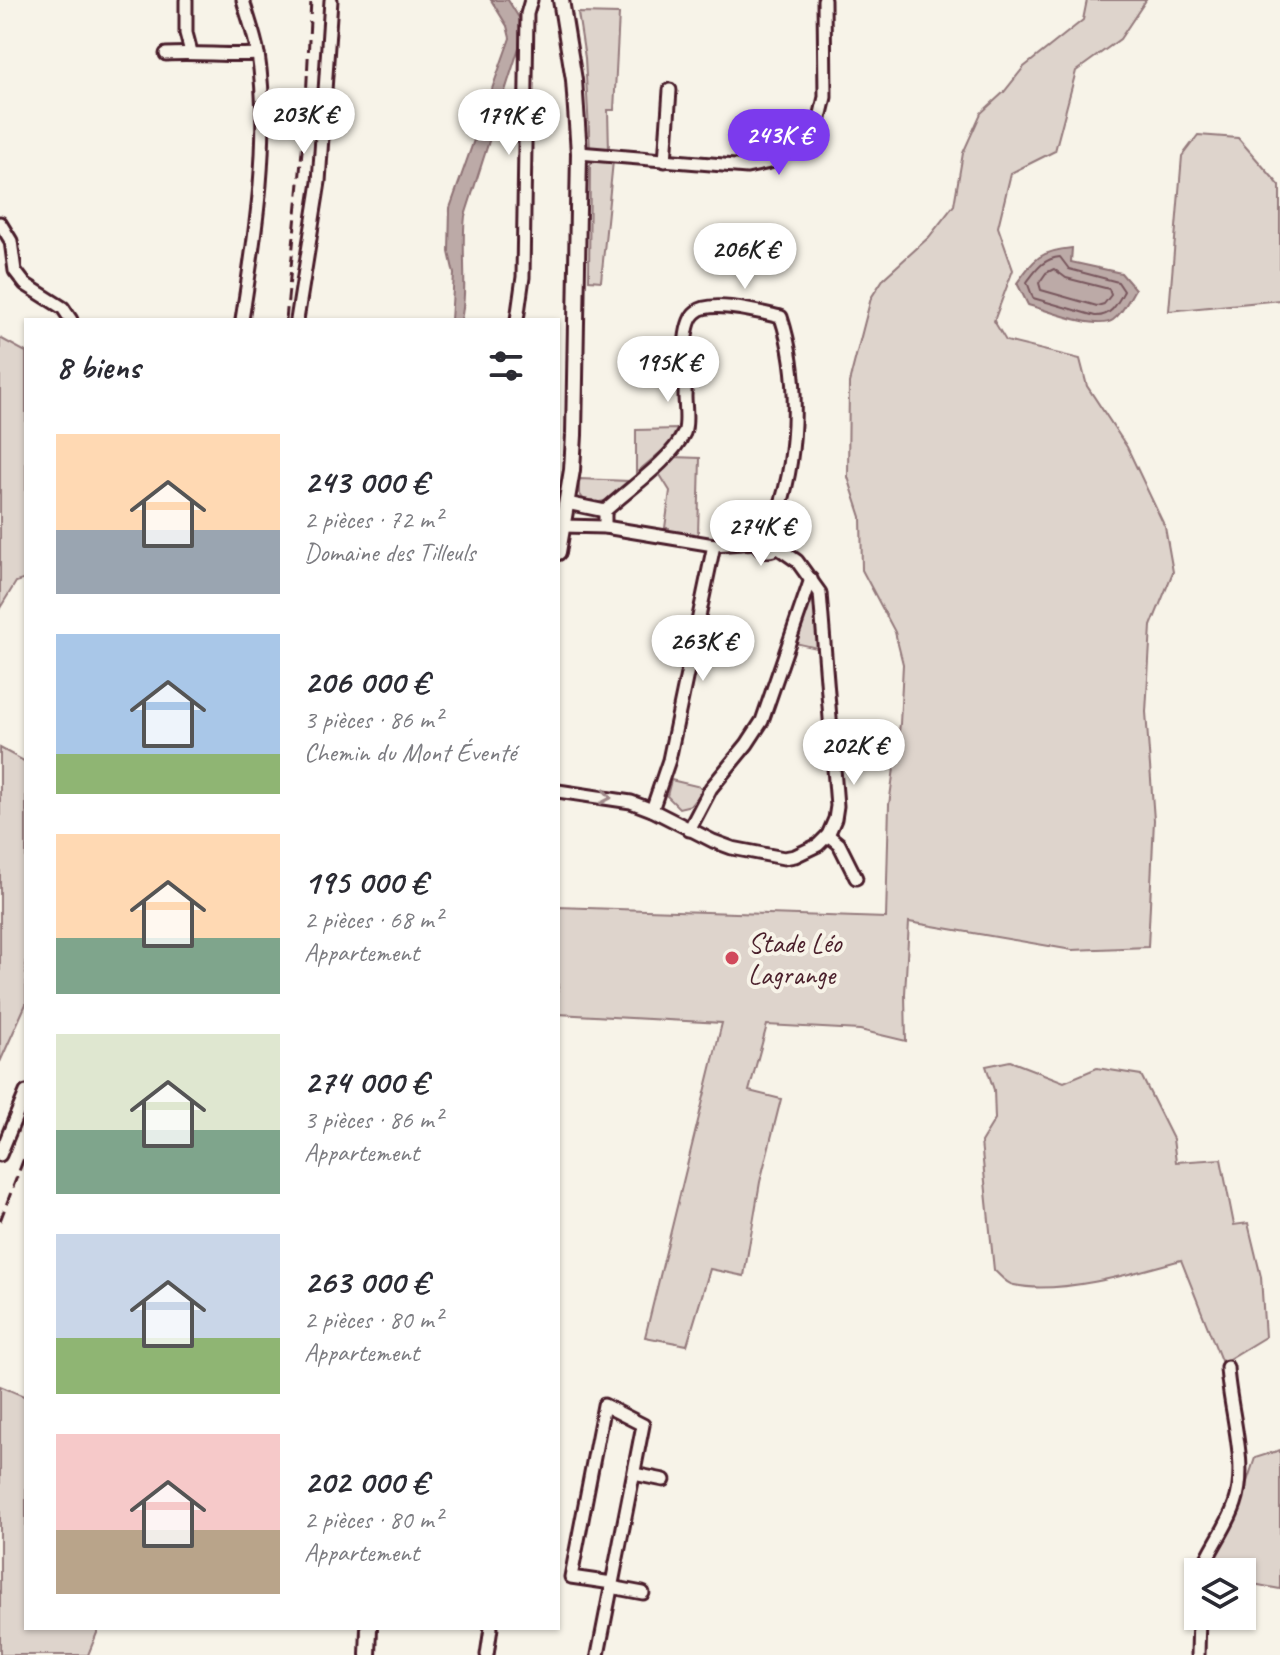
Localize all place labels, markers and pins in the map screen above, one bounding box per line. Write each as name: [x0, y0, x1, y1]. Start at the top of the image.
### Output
pin: 203K €: [239, 88, 369, 156]
pin: 179K €: [444, 89, 574, 157]
pin: 243K €: [714, 109, 844, 177]
pin: 206K €: [680, 223, 810, 291]
pin: 195K €: [603, 336, 733, 404]
pin: 274K €: [696, 500, 826, 568]
pin: 263K €: [638, 615, 768, 683]
pin: 202K €: [789, 719, 919, 787]
place label: Stade Léo Lagrange: [748, 925, 844, 992]
marker: Stade Léo Lagrange: [723, 949, 741, 967]

